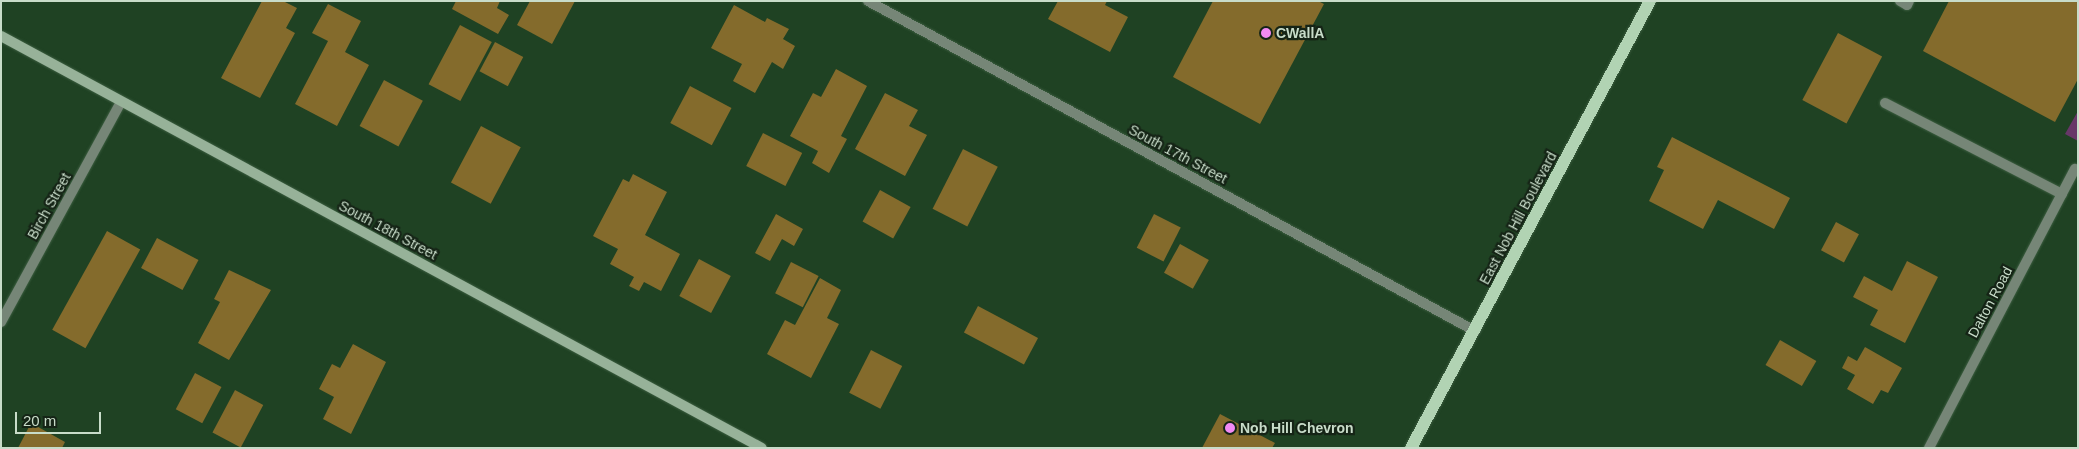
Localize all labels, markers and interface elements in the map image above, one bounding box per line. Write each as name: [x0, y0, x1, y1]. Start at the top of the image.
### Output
place label: CWallA: [1276, 25, 1324, 41]
marker: CWallA: [1260, 27, 1272, 39]
street label: South 17th Street: [1126, 121, 1230, 187]
street label: East Nob Hill Boulevard: [1476, 149, 1560, 287]
street label: Birch Street: [24, 170, 74, 242]
street label: South 18th Street: [336, 197, 440, 263]
street label: Dalton Road: [1964, 264, 2016, 340]
scale bar: [18, 402, 104, 434]
text: 20 m: [23, 412, 56, 429]
place label: Nob Hill Chevron: [1240, 420, 1354, 436]
marker: Nob Hill Chevron: [1224, 422, 1236, 434]

